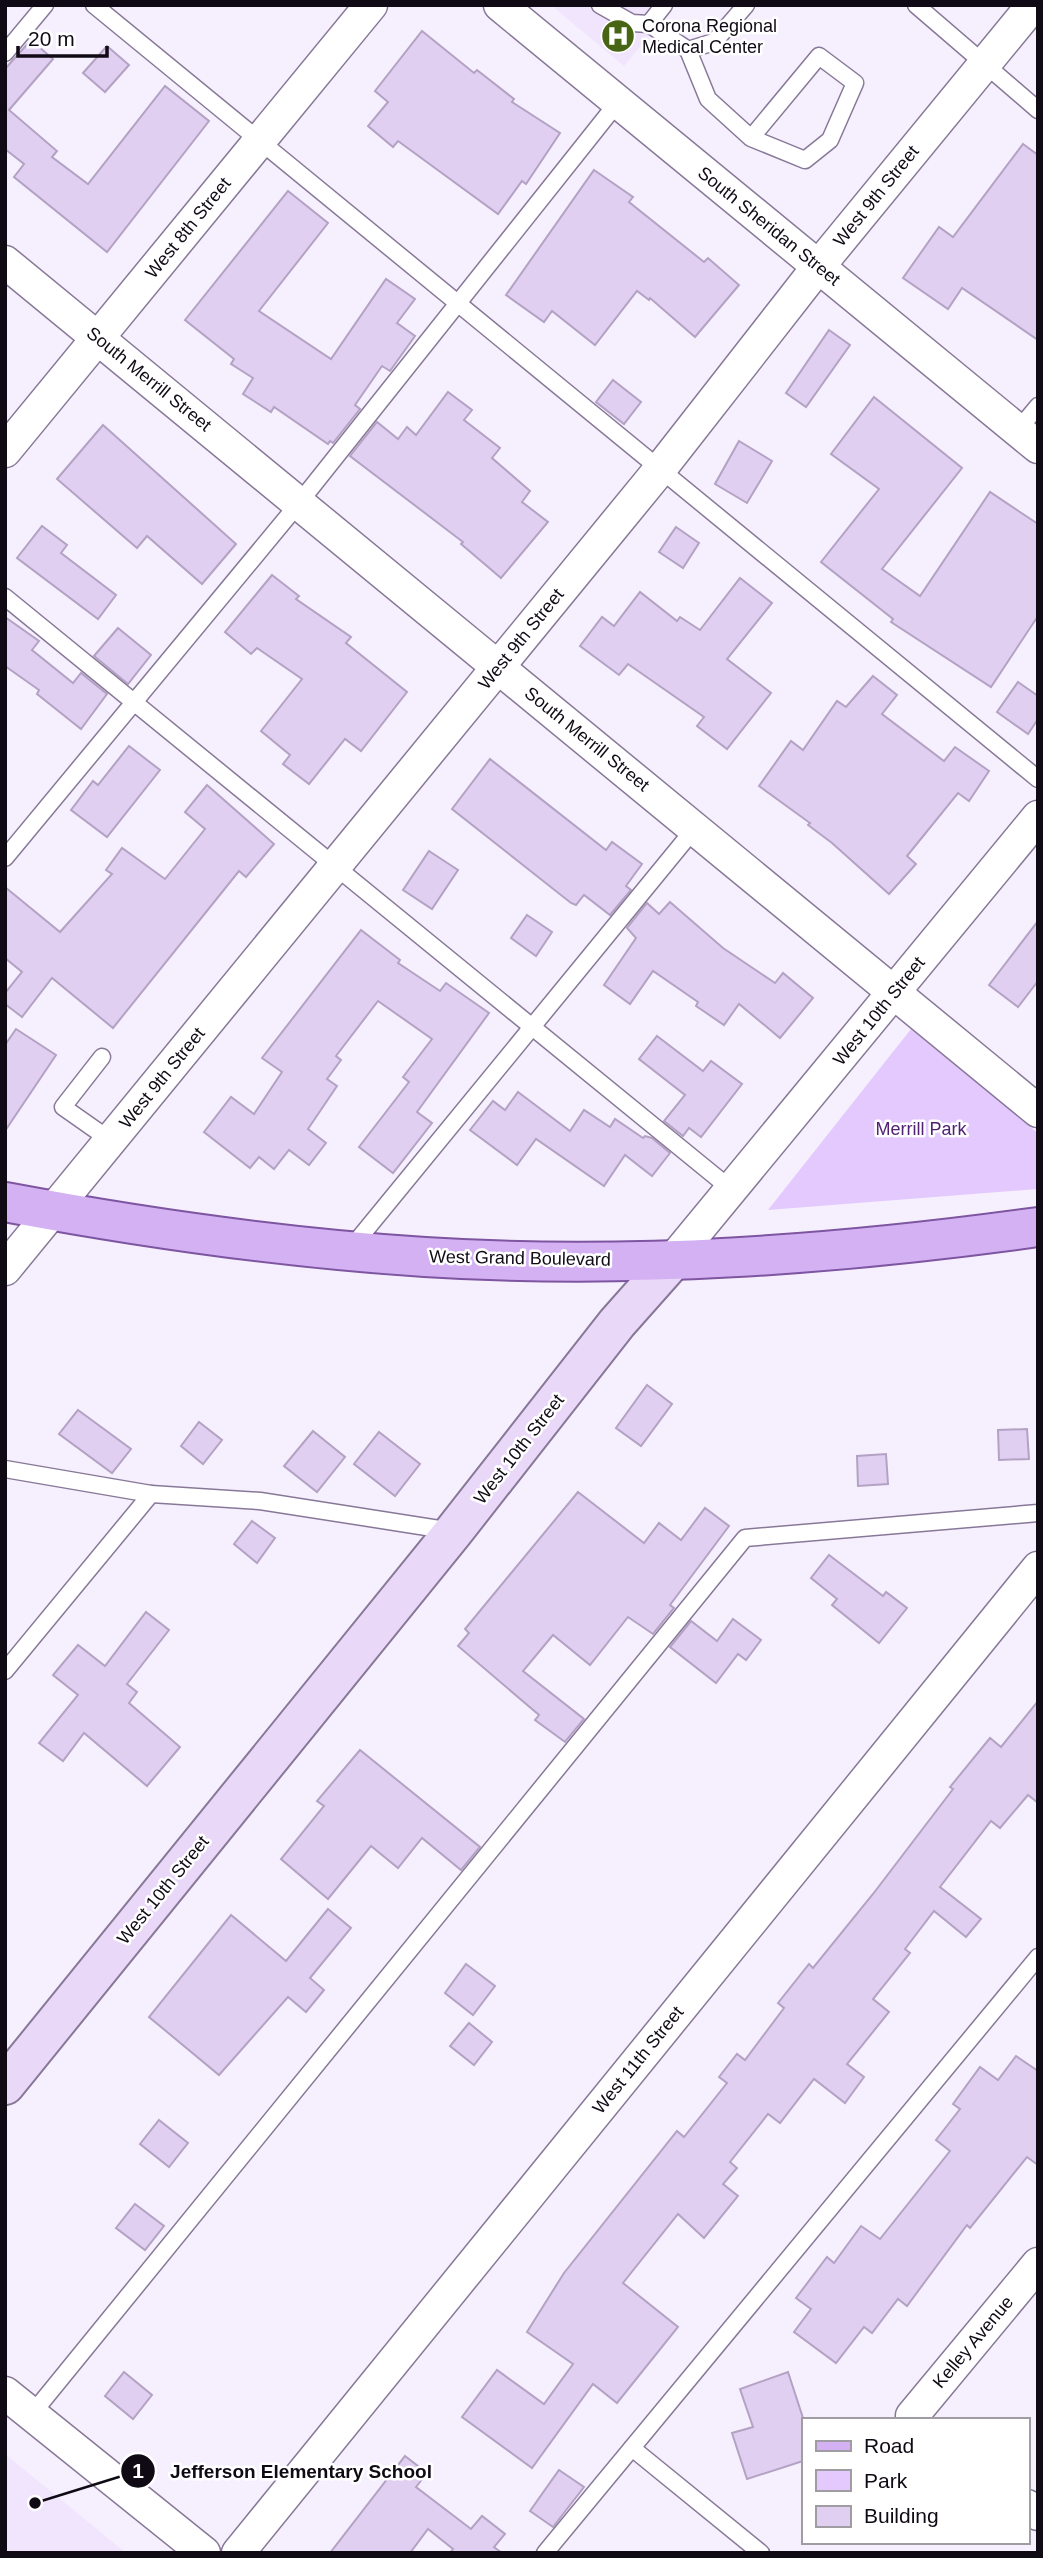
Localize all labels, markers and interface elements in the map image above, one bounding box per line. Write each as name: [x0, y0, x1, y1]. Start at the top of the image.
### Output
scale bar: [18, 14, 107, 58]
place label: Corona Regional Medical Center: [642, 16, 777, 57]
hospital icon: Corona Regional Medical Center: [599, 17, 637, 55]
text: 20 m: [28, 27, 75, 50]
street label: West 9th Street: [829, 142, 923, 250]
street label: South Sheridan Street: [694, 162, 844, 290]
street label: West 8th Street: [141, 174, 235, 282]
street label: South Merrill Street: [83, 323, 215, 435]
street label: West 9th Street: [474, 585, 568, 693]
street label: South Merrill Street: [521, 683, 653, 795]
street label: West 10th Street: [829, 953, 929, 1069]
street label: West 9th Street: [115, 1024, 209, 1132]
park label: Merrill Park: [875, 1119, 967, 1139]
street label: West Grand Boulevard: [429, 1246, 611, 1270]
street label: West 10th Street: [470, 1390, 568, 1508]
street label: West 10th Street: [113, 1832, 213, 1948]
street label: West 11th Street: [589, 2002, 687, 2118]
street label: Kelley Avenue: [929, 2292, 1017, 2392]
legend: [802, 2418, 1029, 2544]
text: Road: [864, 2434, 914, 2457]
callout: Jefferson Elementary School: [121, 2451, 445, 2491]
text: 1: [132, 2459, 144, 2482]
text: Jefferson Elementary School: [170, 2461, 432, 2482]
text: Park: [864, 2469, 908, 2492]
text: Building: [864, 2504, 939, 2527]

